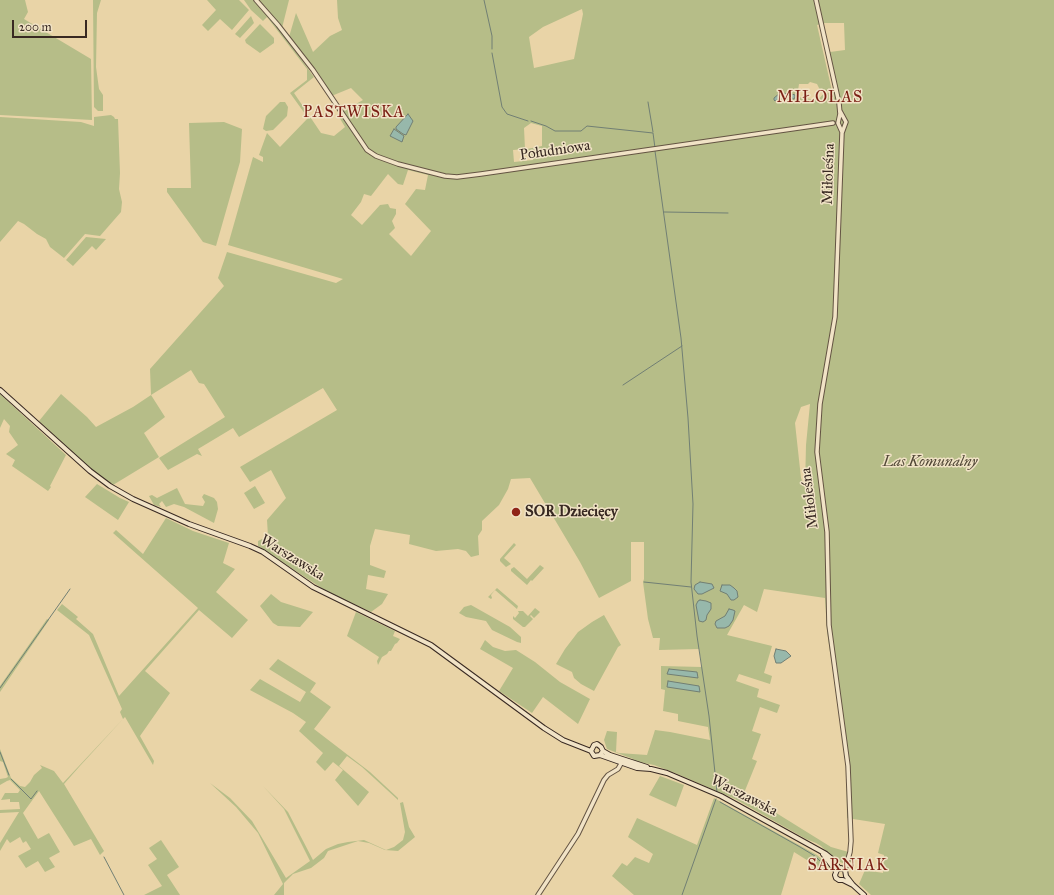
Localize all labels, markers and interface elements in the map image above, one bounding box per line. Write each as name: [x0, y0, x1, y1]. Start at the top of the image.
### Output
scale bar: [14, 12, 89, 38]
text: 200 m: [19, 20, 52, 34]
district label: MIŁOLAS: [777, 88, 863, 108]
district label: PASTWISKA: [303, 103, 405, 123]
street label: Południowa: [518, 137, 592, 165]
street label: Miłoleśna: [819, 143, 839, 205]
park label: Las Komunalny: [883, 453, 977, 471]
street label: Miłoleśna: [797, 466, 823, 530]
place label: SOR Dziecięcy: [525, 503, 618, 521]
marker: SOR Dziecięcy: [510, 506, 522, 518]
street label: Warszawska: [256, 531, 328, 585]
street label: Warszawska: [708, 771, 780, 821]
district label: SARNIAK: [808, 856, 888, 876]

